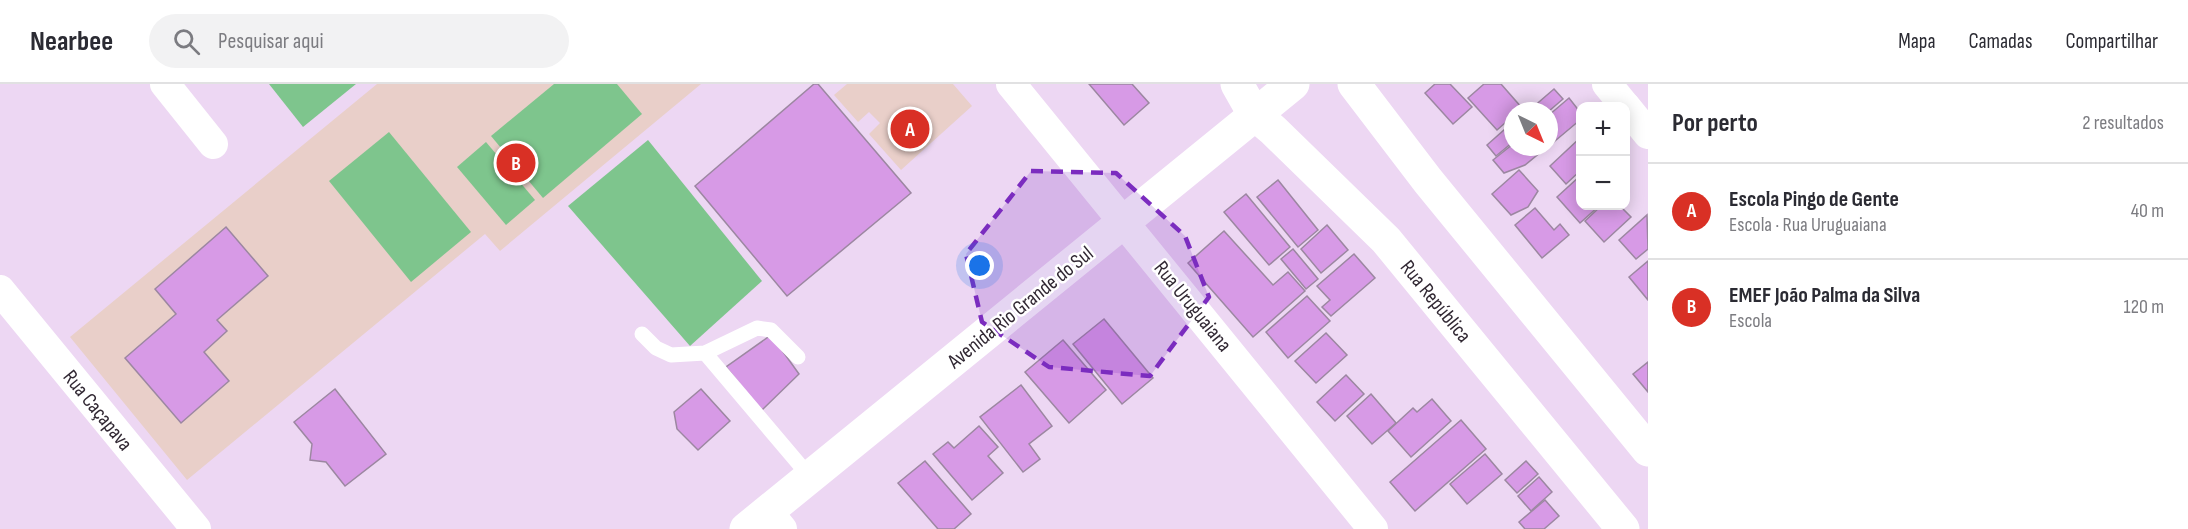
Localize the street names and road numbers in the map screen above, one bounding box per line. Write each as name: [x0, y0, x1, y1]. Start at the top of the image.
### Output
street label: Avenida Rio Grande do Sul: [942, 241, 1098, 374]
street label: Rua República: [1395, 255, 1476, 347]
street label: Rua Uruguaiana: [1148, 256, 1237, 357]
street label: Rua Caçapava: [58, 365, 138, 456]

